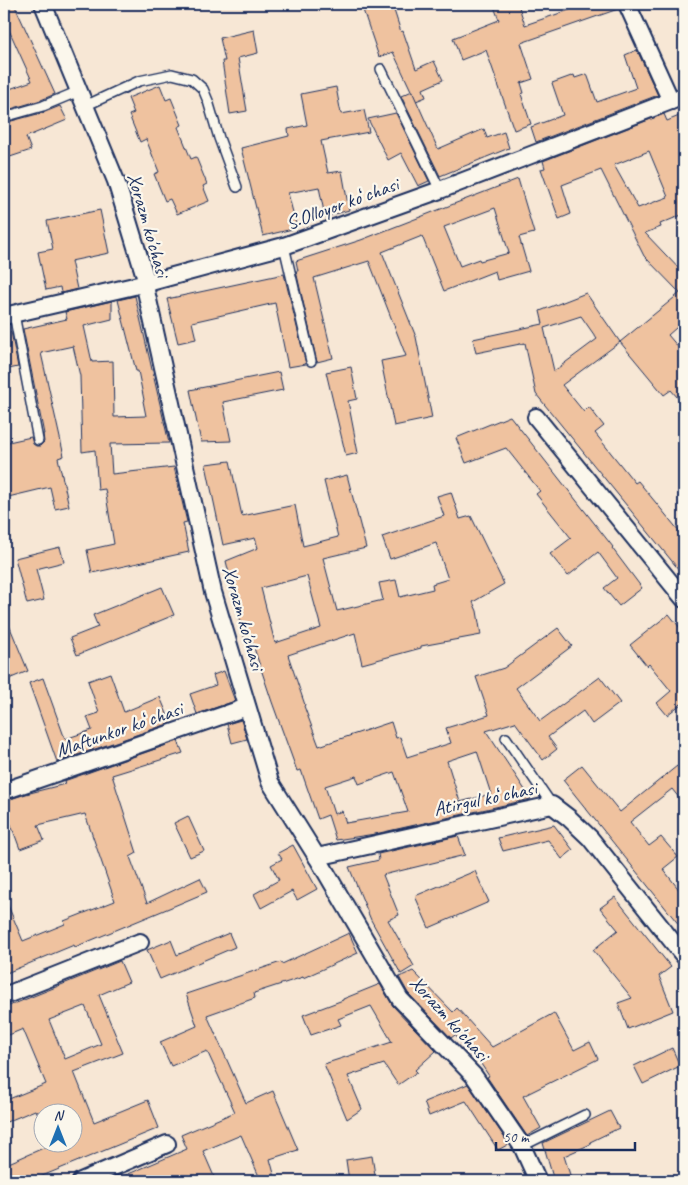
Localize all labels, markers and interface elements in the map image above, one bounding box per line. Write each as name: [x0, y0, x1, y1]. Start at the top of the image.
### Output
street label: Xorazm ko'chasi: [122, 170, 176, 282]
street label: S.Olloyor koʻchasi: [282, 171, 404, 235]
street label: Xorazm ko'chasi: [217, 563, 271, 675]
street label: Maftunkor koʻchasi: [53, 695, 188, 763]
street label: Atirgul koʻchasi: [431, 775, 541, 822]
street label: Xorazm ko'chasi: [405, 970, 496, 1068]
north arrow: [32, 1102, 82, 1152]
text: N: [54, 1107, 65, 1124]
scale bar: [496, 1120, 634, 1152]
text: 50 m: [503, 1128, 530, 1147]

